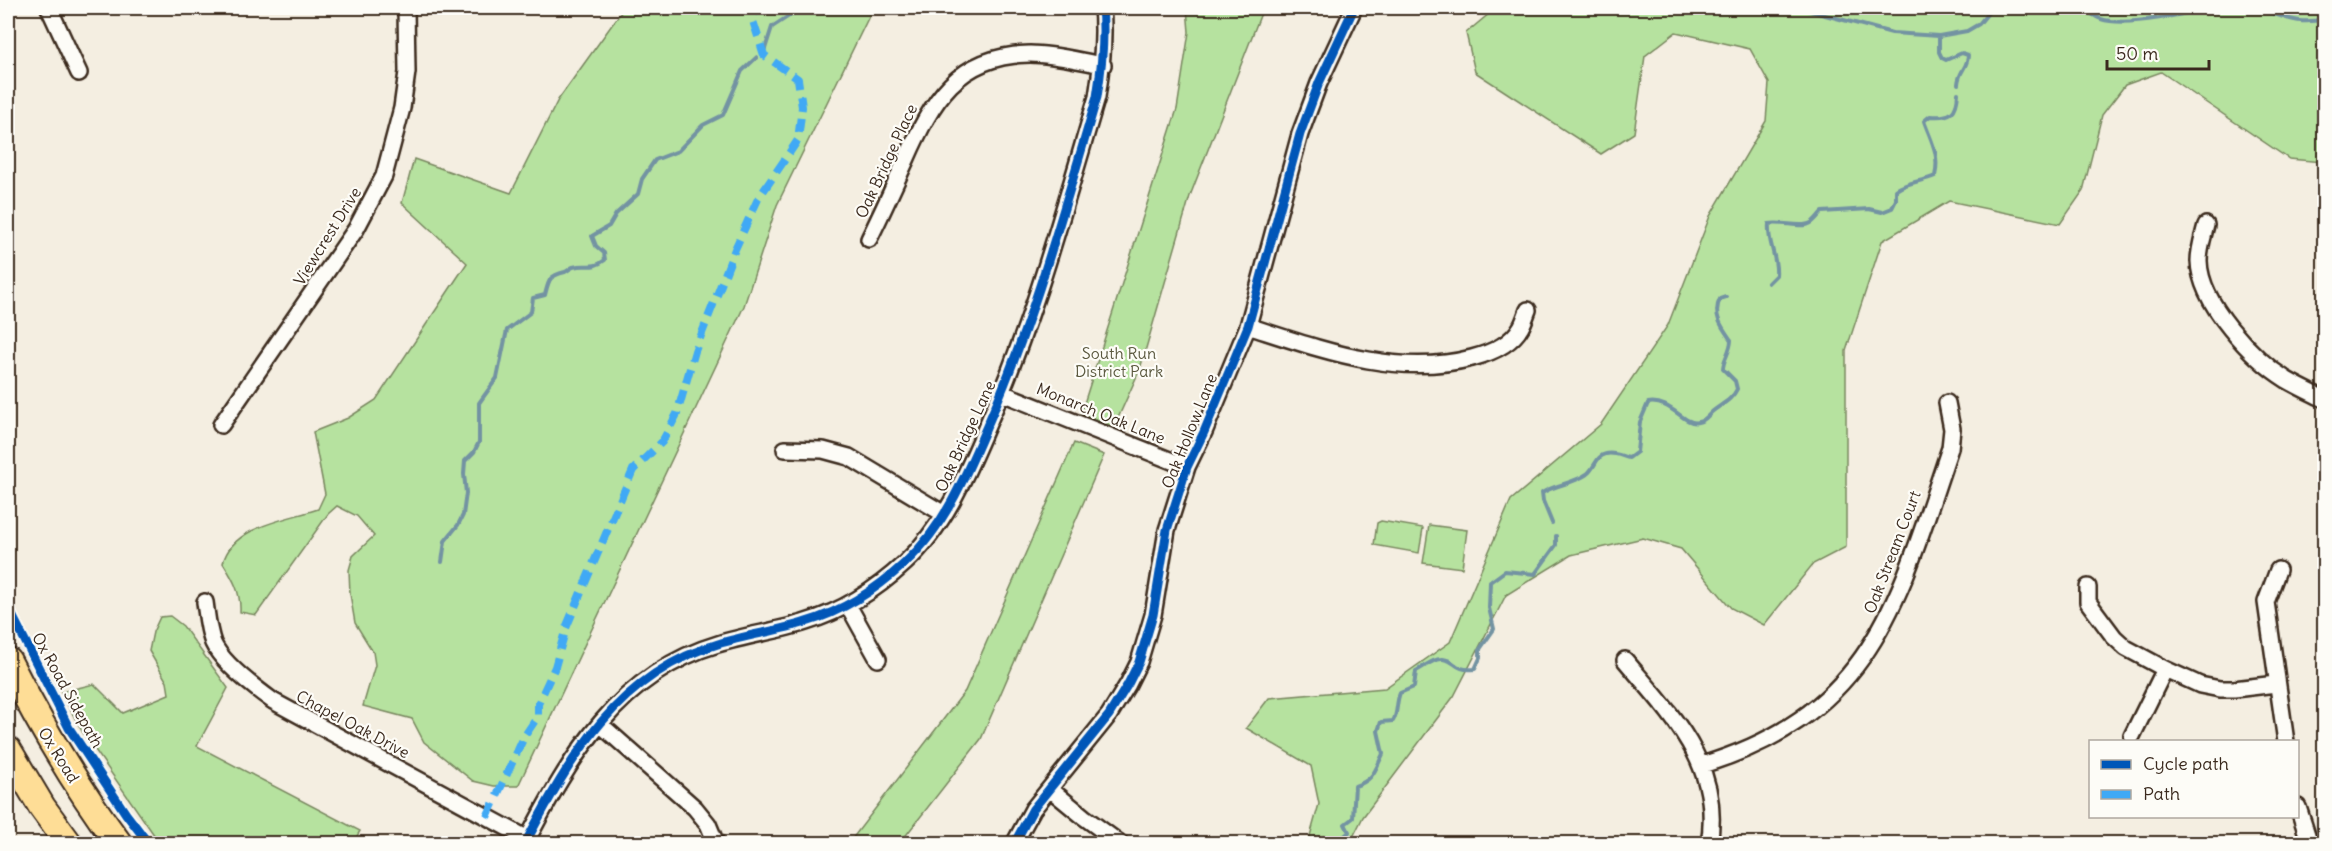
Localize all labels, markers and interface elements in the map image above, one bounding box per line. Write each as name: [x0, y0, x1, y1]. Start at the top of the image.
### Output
scale bar: [2107, 33, 2209, 71]
text: 50 m: [2116, 42, 2158, 65]
street label: Oak Bridge Place: [851, 101, 921, 221]
street label: Viewcrest Drive: [289, 183, 365, 289]
park label: South Run District Park: [1075, 343, 1163, 381]
street label: Oak Hollow Lane: [1157, 371, 1221, 491]
street label: Oak Bridge Lane: [930, 377, 1000, 495]
street label: Monarch Oak Lane: [1034, 378, 1168, 448]
street label: Oak Stream Court: [1859, 487, 1925, 616]
street label: Ox Road Sidepath: [28, 629, 108, 751]
street label: Chapel Oak Drive: [293, 686, 413, 762]
street label: Ox Road: [34, 724, 84, 786]
legend: [2089, 740, 2299, 818]
text: Cycle path: [2143, 752, 2229, 775]
text: Path: [2143, 782, 2180, 805]

